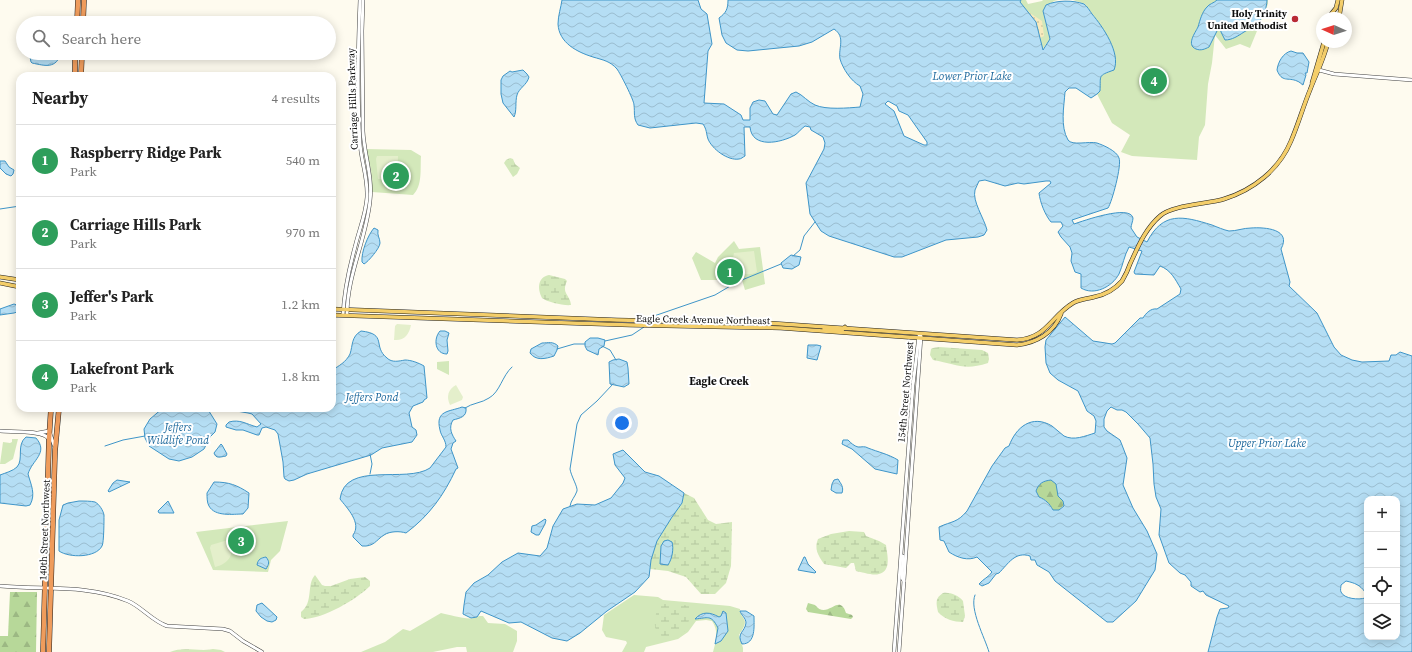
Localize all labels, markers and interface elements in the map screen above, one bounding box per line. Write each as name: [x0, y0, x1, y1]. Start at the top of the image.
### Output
place label: Holy Trinity United Methodist: [1207, 7, 1288, 32]
north arrow: [1316, 12, 1352, 48]
marker: Holy Trinity United Methodist: [1290, 14, 1300, 24]
search box: [16, 16, 336, 60]
icon: search: [30, 27, 52, 49]
text: Search here: [62, 28, 141, 49]
street label: Carriage Hills Parkway: [344, 47, 361, 150]
pin: 4: [1141, 66, 1167, 96]
water label: Lower Prior Lake: [932, 69, 1012, 84]
text: Nearby: [32, 86, 88, 110]
text: 4 results: [272, 90, 320, 107]
text: Raspberry Ridge Park: [70, 142, 222, 163]
text: 1: [41, 152, 49, 169]
text: 540 m: [286, 152, 320, 169]
pin: 2: [383, 161, 409, 191]
text: Park: [70, 163, 97, 180]
text: Carriage Hills Park: [70, 214, 201, 235]
text: 2: [41, 224, 49, 241]
text: 970 m: [286, 224, 320, 241]
text: Park: [70, 235, 97, 252]
pin: 1: [717, 257, 743, 287]
text: Jeffer's Park: [70, 286, 153, 307]
text: 3: [41, 296, 49, 313]
text: 1.2 km: [281, 296, 320, 313]
text: Park: [70, 307, 97, 324]
street label: Eagle Creek Avenue Northeast: [636, 312, 771, 327]
street label: 154th Street Northwest: [895, 340, 916, 443]
text: Lakefront Park: [70, 358, 174, 379]
text: 4: [41, 368, 49, 385]
text: 1.8 km: [281, 368, 320, 385]
district label: Eagle Creek: [689, 374, 749, 389]
text: Park: [70, 379, 97, 396]
water label: Jeffers Pond: [344, 390, 399, 405]
your location: [612, 413, 632, 433]
water label: Jeffers Wildlife Pond: [147, 420, 209, 448]
water label: Upper Prior Lake: [1228, 436, 1307, 451]
street label: 140th Street Northwest: [36, 479, 53, 581]
map controls: [1364, 496, 1400, 640]
button: +: [1364, 496, 1400, 532]
pin: 3: [228, 526, 254, 556]
button: −: [1364, 532, 1400, 568]
button: locate: [1364, 568, 1400, 604]
button: layers: [1364, 604, 1400, 640]

